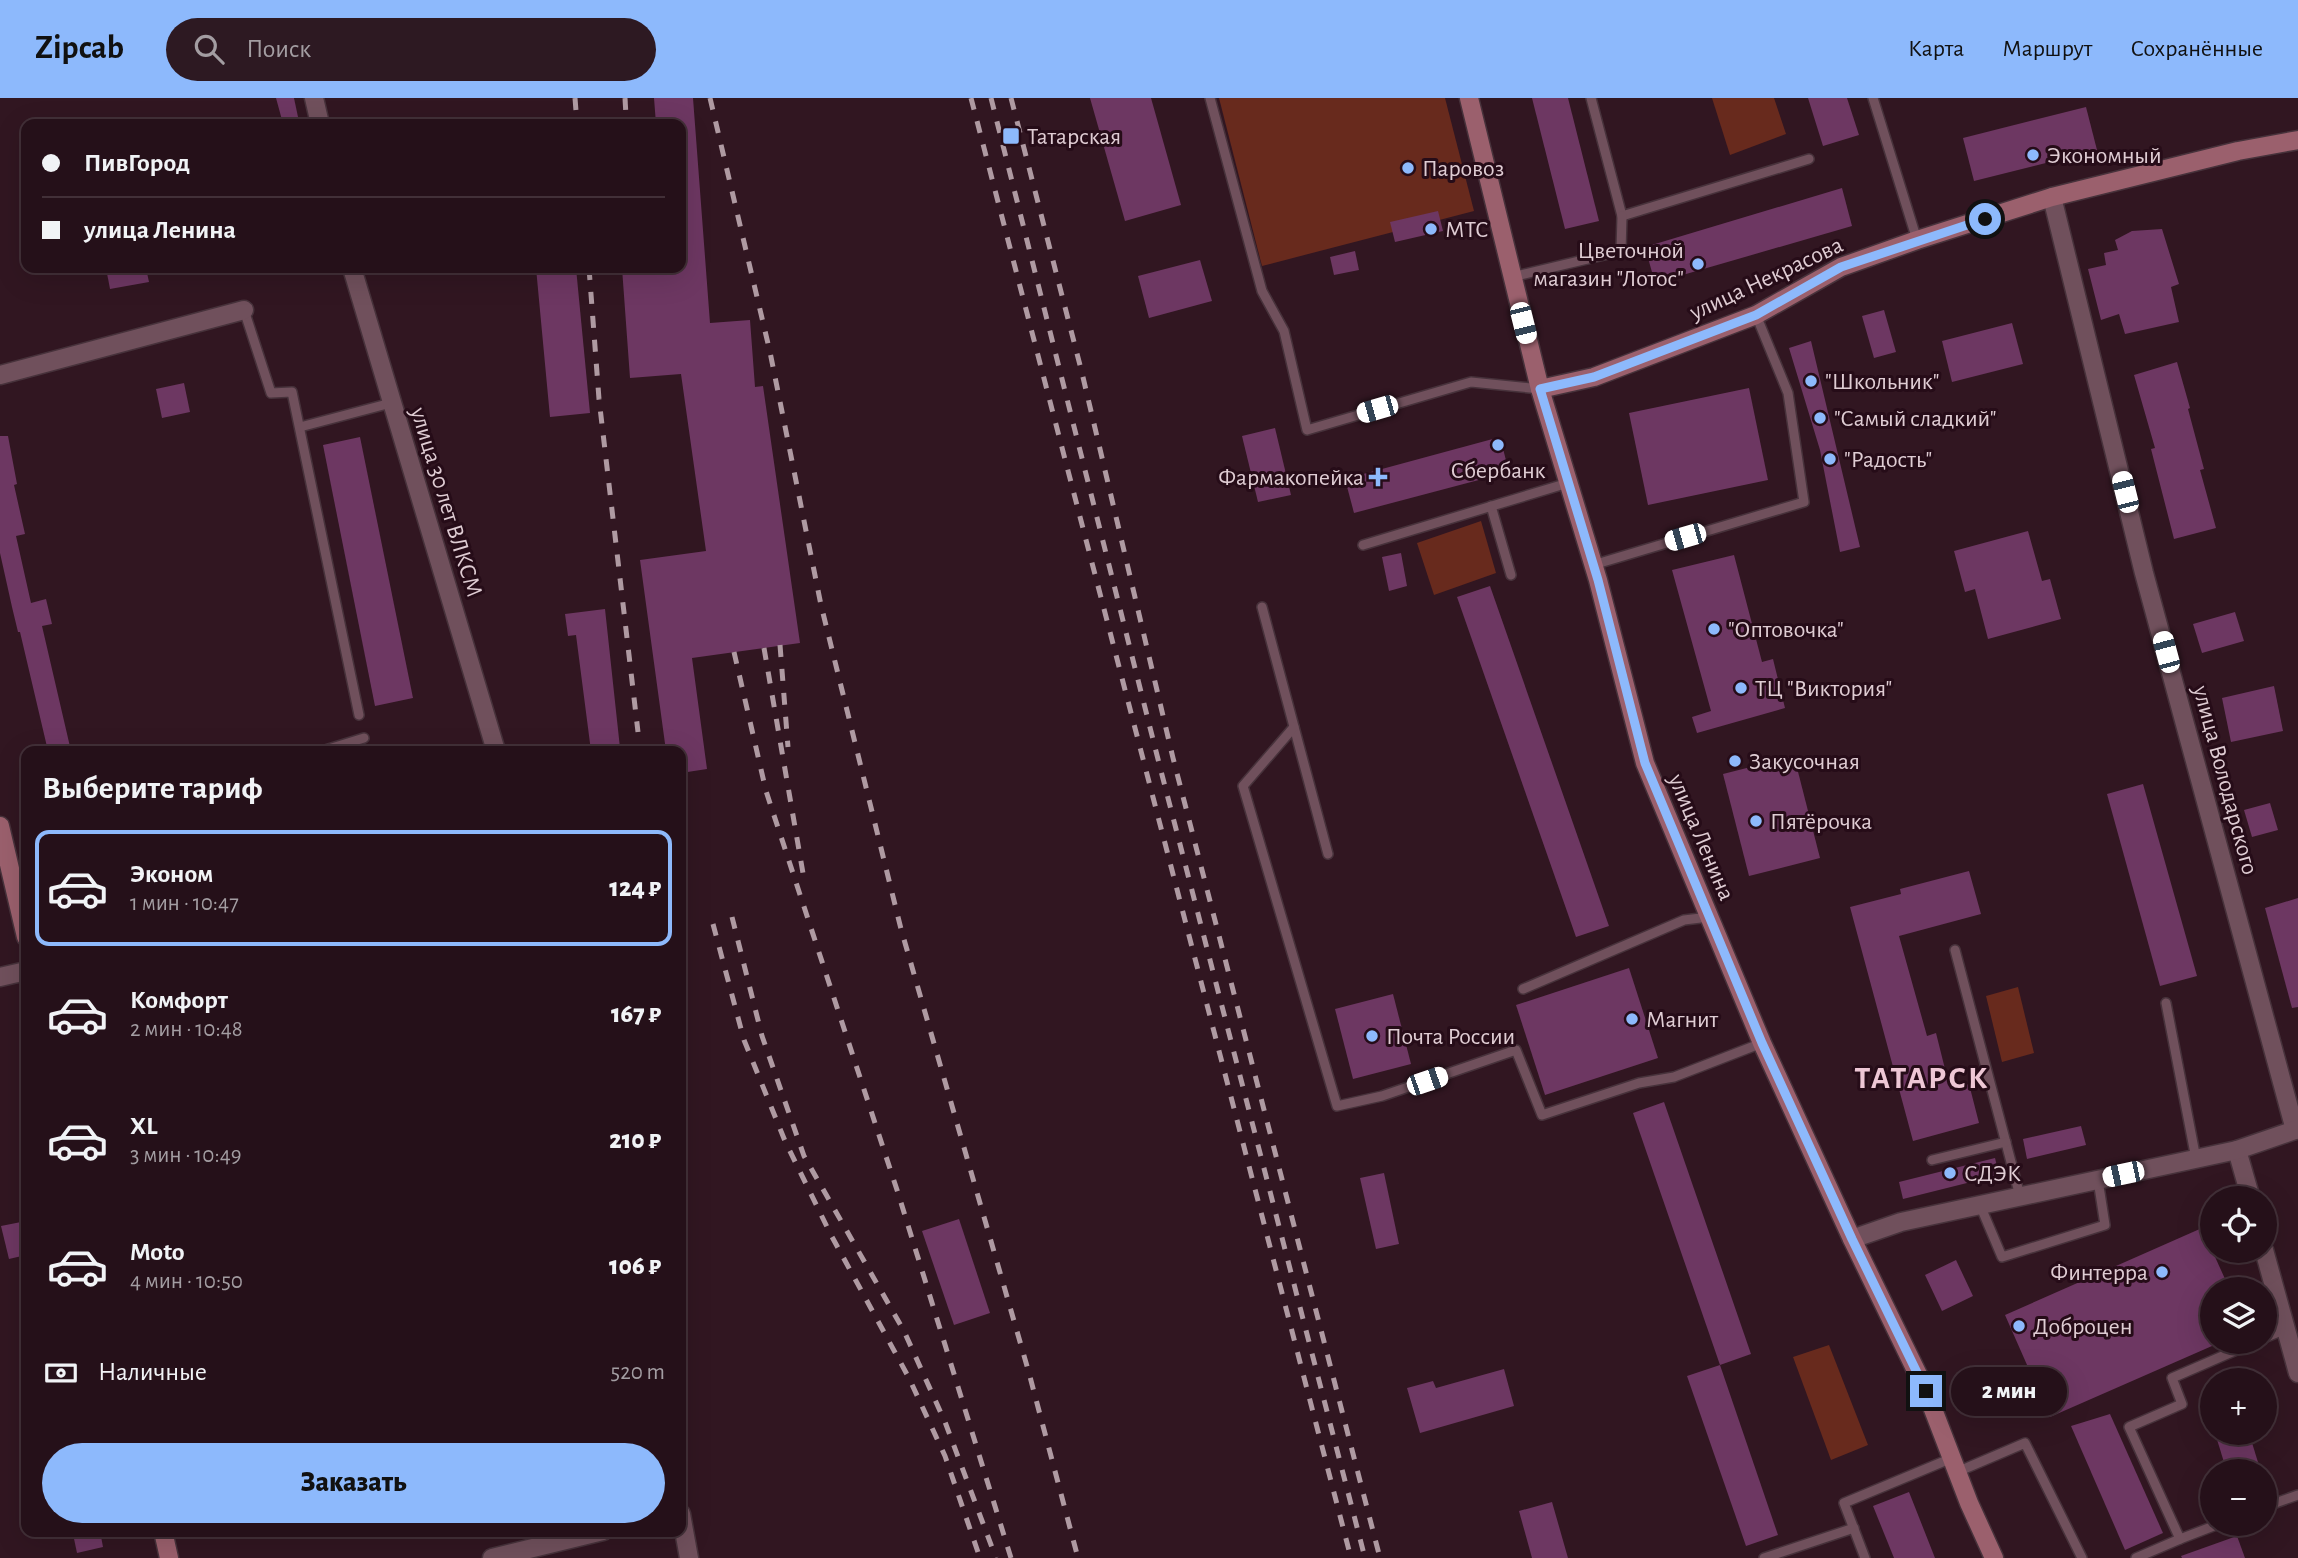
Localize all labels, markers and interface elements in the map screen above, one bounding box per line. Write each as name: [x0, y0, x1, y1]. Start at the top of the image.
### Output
search box: [166, 18, 656, 81]
icon: search: [190, 30, 228, 68]
text: Zipcab: [35, 32, 124, 65]
text: Поиск: [246, 36, 311, 62]
text: Карта: [1908, 37, 1964, 61]
text: Маршрут: [2002, 37, 2092, 61]
text: Сохранённые: [2130, 37, 2263, 61]
place label: Татарская: [1027, 125, 1121, 149]
marker: Татарская: [1001, 126, 1021, 146]
place label: Экономный: [2047, 144, 2162, 168]
marker: Экономный: [2025, 147, 2041, 163]
text: ПивГород: [84, 150, 190, 176]
place label: Паровоз: [1422, 157, 1504, 181]
marker: Паровоз: [1400, 160, 1416, 176]
route start: [1969, 203, 2001, 235]
text: улица Ленина: [84, 217, 236, 243]
place label: МТС: [1445, 218, 1489, 242]
marker: МТС: [1423, 221, 1439, 237]
street label: улица Некрасова: [1685, 233, 1847, 325]
place label: Цветочной магазин "Лотос": [1533, 239, 1684, 291]
marker: Цветочной магазин "Лотос": [1690, 256, 1706, 272]
car: [1508, 300, 1539, 346]
place label: "Школьник": [1825, 370, 1940, 394]
marker: "Школьник": [1803, 373, 1819, 389]
car: [1354, 393, 1401, 425]
street label: улица 30 лет ВЛКСМ: [405, 404, 486, 600]
place label: "Самый сладкий": [1834, 407, 1996, 431]
marker: "Самый сладкий": [1812, 410, 1828, 426]
marker: Сбербанк: [1490, 437, 1506, 453]
place label: "Радость": [1844, 448, 1932, 472]
marker: "Радость": [1822, 451, 1838, 467]
place label: Сбербанк: [1450, 459, 1546, 483]
place label: Фармакопейка: [1218, 466, 1364, 490]
marker: Фармакопейка: [1370, 469, 1386, 485]
car: [2110, 469, 2141, 515]
car: [1662, 521, 1709, 553]
place label: "Оптовочка": [1728, 618, 1844, 642]
marker: "Оптовочка": [1706, 621, 1722, 637]
car: [2151, 629, 2182, 675]
place label: ТЦ "Виктория": [1755, 677, 1892, 701]
marker: ТЦ "Виктория": [1733, 680, 1749, 696]
street label: улица Володарского: [2188, 682, 2262, 877]
place label: Закусочная: [1749, 750, 1860, 774]
marker: Закусочная: [1727, 753, 1743, 769]
street label: улица Ленина: [1663, 770, 1738, 904]
text: Выберите тариф: [42, 772, 263, 804]
place label: Пятёрочка: [1770, 810, 1872, 834]
marker: Пятёрочка: [1748, 813, 1764, 829]
icon: car: [46, 857, 109, 920]
text: Эконом: [130, 861, 213, 887]
text: 124 ₽: [609, 875, 661, 901]
text: 1 мин · 10:47: [130, 892, 239, 915]
icon: car: [46, 983, 109, 1046]
text: Комфорт: [130, 987, 228, 1013]
text: 167 ₽: [611, 1001, 661, 1027]
place label: Магнит: [1646, 1008, 1718, 1032]
marker: Магнит: [1624, 1011, 1640, 1027]
text: 2 мин · 10:48: [130, 1018, 243, 1041]
place label: Почта России: [1386, 1025, 1515, 1049]
marker: Почта России: [1364, 1028, 1380, 1044]
district label: ТАТАРСК: [1855, 1062, 1990, 1094]
car: [1404, 1064, 1451, 1098]
icon: car: [46, 1109, 109, 1172]
text: XL: [130, 1113, 157, 1139]
text: 210 ₽: [609, 1127, 661, 1153]
text: 3 мин · 10:49: [130, 1144, 242, 1167]
car: [2101, 1159, 2146, 1189]
place label: СДЭК: [1964, 1162, 2021, 1186]
marker: СДЭК: [1942, 1165, 1958, 1181]
map controls: [2200, 1186, 2277, 1536]
button: locate: [2200, 1186, 2277, 1263]
icon: car: [46, 1235, 109, 1298]
text: Moto: [130, 1239, 185, 1265]
text: 106 ₽: [609, 1253, 661, 1279]
place label: Финтерра: [2050, 1261, 2148, 1285]
marker: Финтерра: [2154, 1264, 2170, 1280]
text: 4 мин · 10:50: [130, 1270, 243, 1293]
button: layers: [2200, 1277, 2277, 1354]
place label: Доброцен: [2033, 1315, 2133, 1339]
marker: Доброцен: [2011, 1318, 2027, 1334]
icon: cash: [42, 1354, 80, 1392]
text: Наличные: [98, 1359, 207, 1385]
text: 520 m: [611, 1361, 665, 1384]
callout: 2 мин: [1951, 1366, 2066, 1416]
button: +: [2200, 1368, 2277, 1445]
route end: [1910, 1375, 1942, 1407]
text: 2 мин: [1982, 1380, 2036, 1403]
button: Заказать: [42, 1443, 665, 1523]
button: −: [2200, 1459, 2277, 1536]

